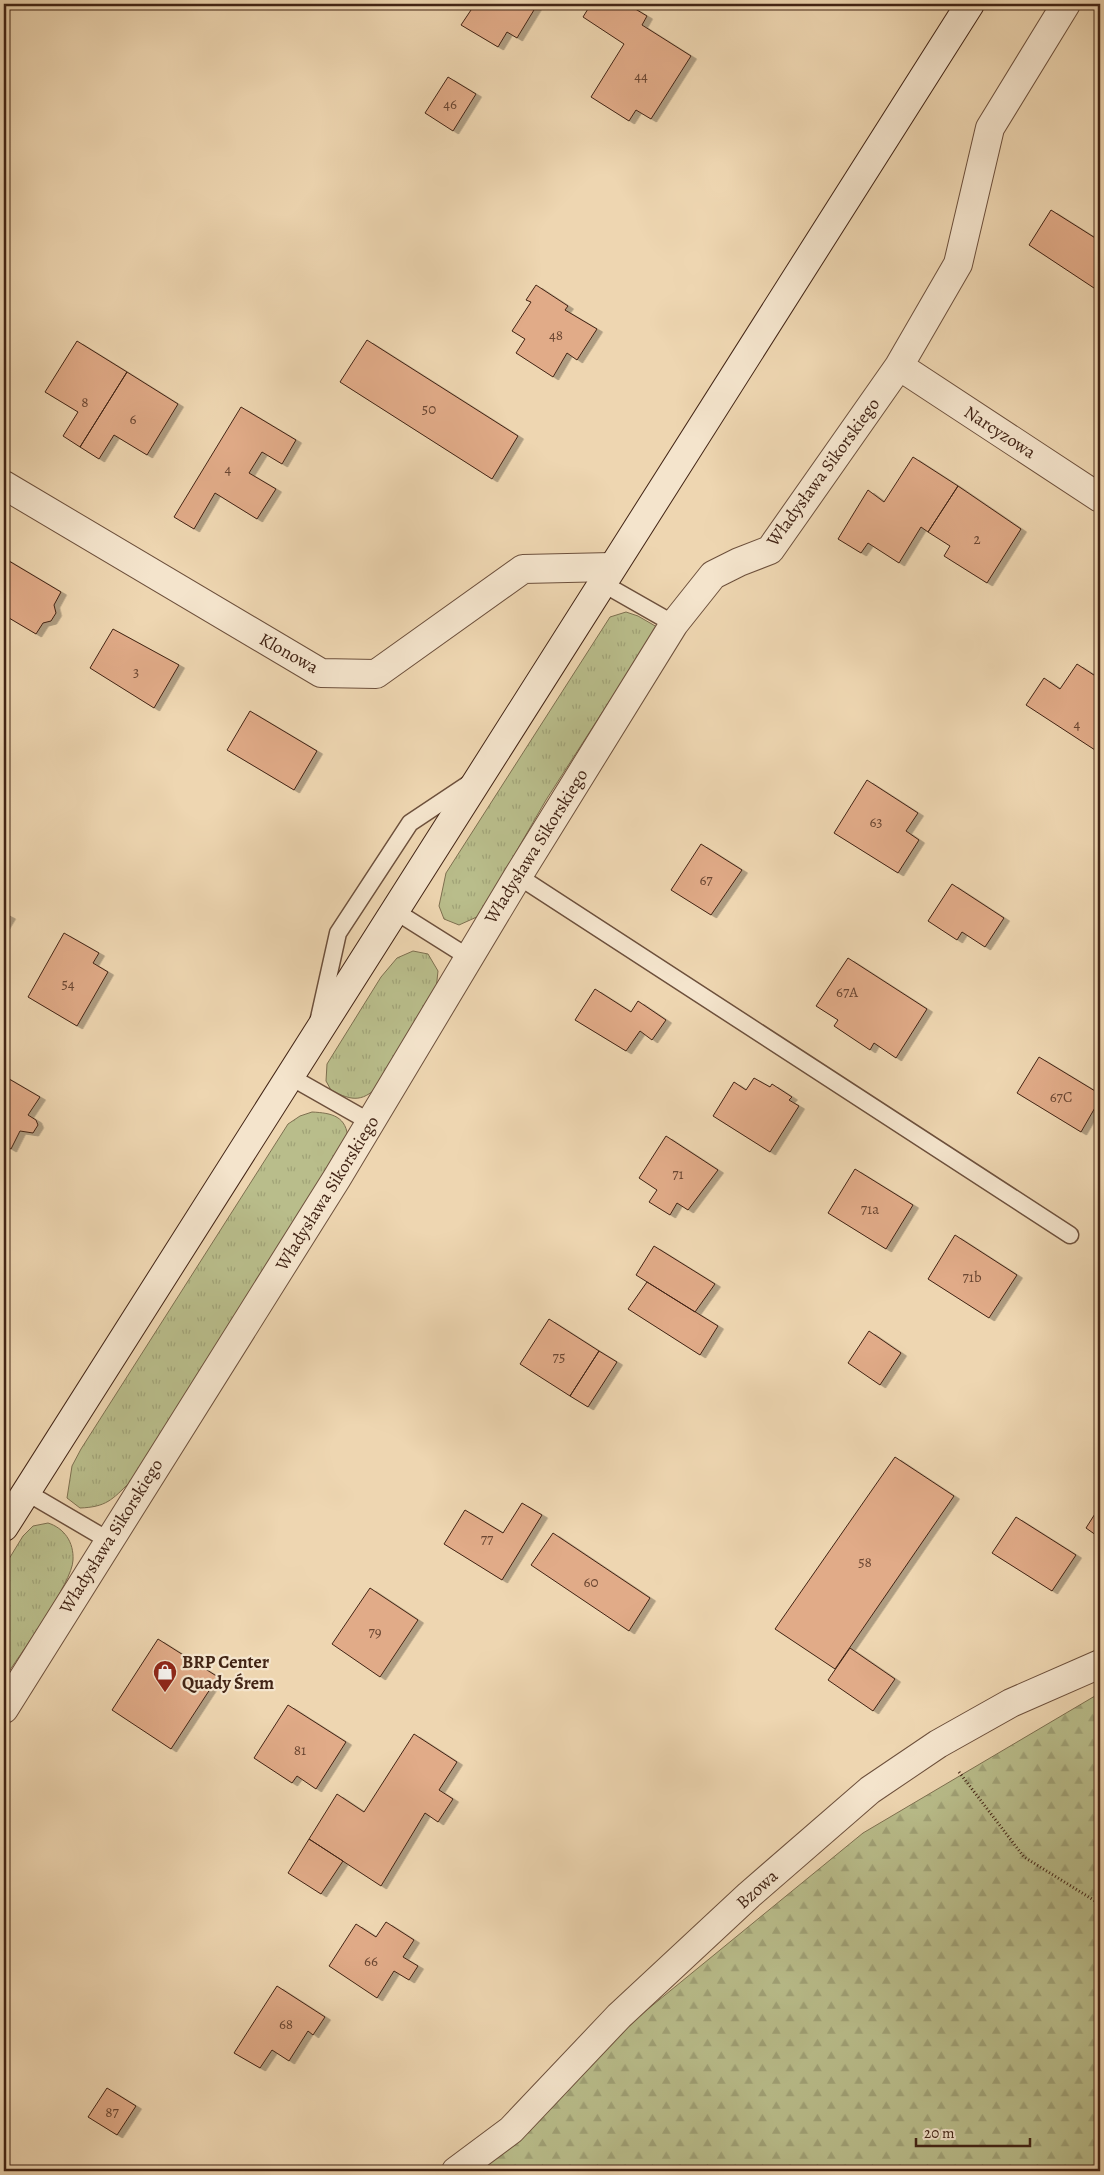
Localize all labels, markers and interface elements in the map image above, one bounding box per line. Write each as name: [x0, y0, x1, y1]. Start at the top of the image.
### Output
house number: 44: [634, 66, 648, 86]
house number: 46: [443, 94, 457, 114]
house number: 48: [549, 325, 563, 345]
house number: 8: [81, 392, 89, 412]
street label: Władysława Sikorskiego: [760, 393, 885, 552]
house number: 50: [422, 399, 436, 419]
street label: Narcyzowa: [959, 400, 1041, 464]
house number: 6: [130, 409, 137, 429]
house number: 4: [225, 459, 232, 479]
house number: 2: [973, 529, 981, 549]
street label: Klonowa: [255, 627, 323, 679]
house number: 3: [133, 662, 139, 682]
house number: 4: [1074, 714, 1081, 734]
street label: Władysława Sikorskiego: [478, 764, 593, 929]
house number: 63: [869, 812, 883, 832]
house number: 67: [699, 870, 713, 890]
house number: 54: [61, 974, 75, 994]
house number: 67A: [836, 982, 858, 1002]
house number: 67C: [1050, 1087, 1072, 1107]
street label: Władysława Sikorskiego: [269, 1111, 384, 1276]
house number: 71: [672, 1164, 684, 1184]
house number: 71a: [861, 1199, 879, 1219]
house number: 71b: [962, 1267, 982, 1287]
house number: 75: [553, 1347, 565, 1367]
street label: Władysława Sikorskiego: [53, 1454, 168, 1619]
house number: 77: [481, 1529, 494, 1549]
house number: 58: [858, 1552, 872, 1572]
house number: 60: [584, 1572, 598, 1592]
house number: 79: [368, 1622, 382, 1642]
place label: BRP Center Quady Śrem: [182, 1650, 274, 1695]
shop icon: BRP Center Quady Śrem: [152, 1659, 178, 1693]
house number: 81: [294, 1740, 306, 1760]
street label: Bzowa: [731, 1864, 783, 1914]
house number: 66: [364, 1951, 378, 1971]
house number: 68: [279, 2014, 293, 2034]
house number: 87: [105, 2102, 119, 2122]
scale bar: [916, 2115, 1030, 2147]
text: 20 m: [924, 2123, 955, 2143]

